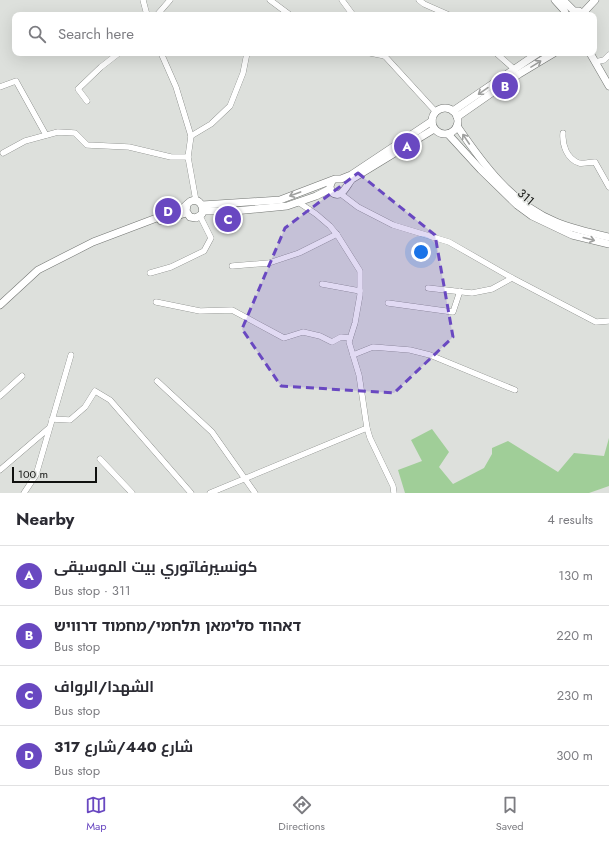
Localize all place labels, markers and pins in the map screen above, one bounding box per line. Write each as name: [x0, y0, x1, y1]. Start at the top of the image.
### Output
pin: B: [492, 71, 518, 101]
pin: A: [394, 131, 420, 161]
pin: D: [155, 196, 181, 226]
pin: C: [215, 204, 241, 234]

